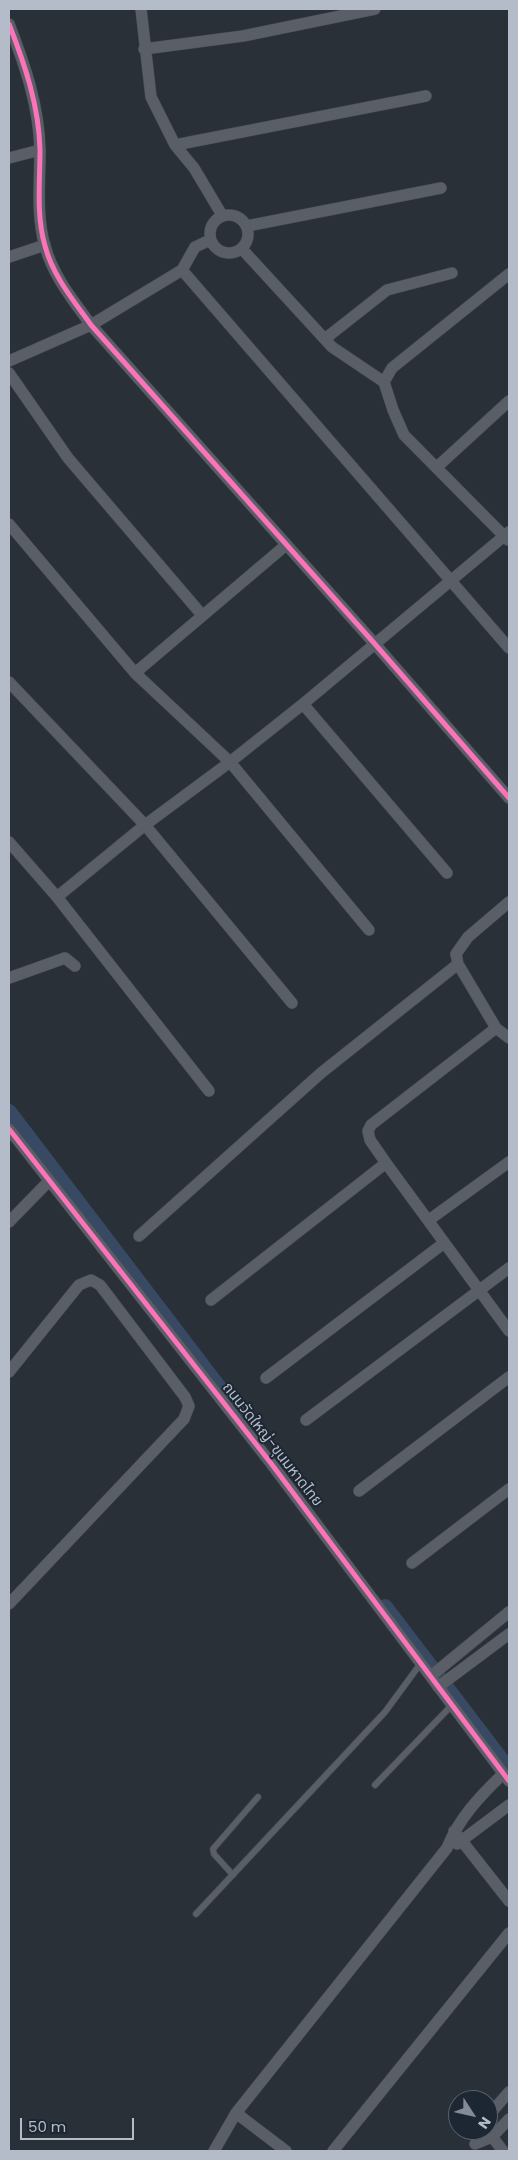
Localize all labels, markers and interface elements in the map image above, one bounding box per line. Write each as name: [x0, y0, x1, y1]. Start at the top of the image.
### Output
street label: ถนนวัดใหญ่-ขุนมหาดไทย: [218, 1379, 326, 1511]
north arrow: [448, 2090, 498, 2140]
scale bar: [22, 2108, 136, 2140]
text: N: [473, 2113, 496, 2133]
text: 50 m: [28, 2116, 66, 2137]

